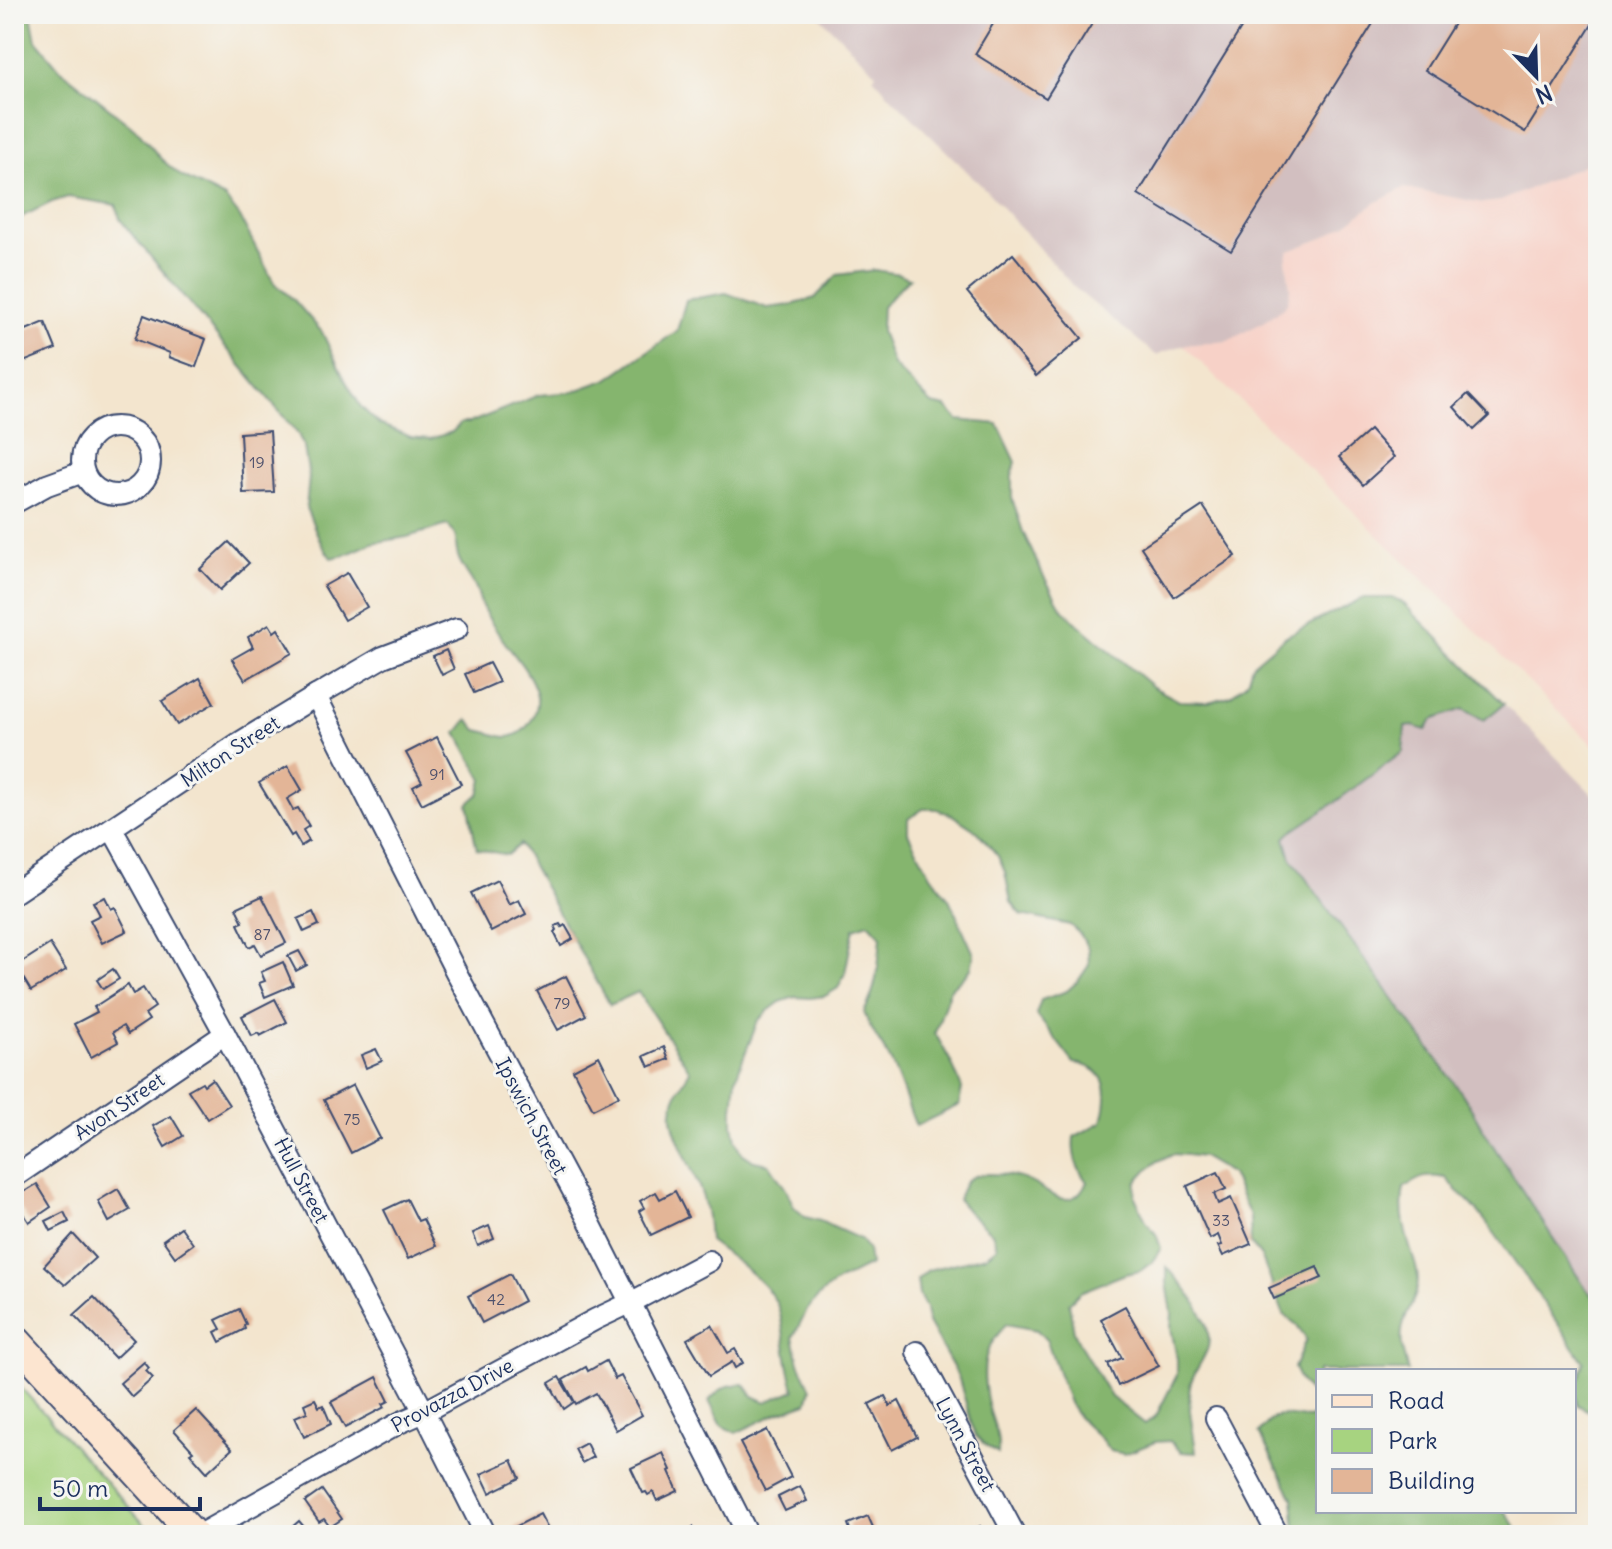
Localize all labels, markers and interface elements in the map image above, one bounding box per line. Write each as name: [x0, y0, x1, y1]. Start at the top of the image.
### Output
north arrow: [1496, 36, 1576, 116]
text: N: [1531, 79, 1556, 110]
house number: 19: [249, 452, 265, 472]
street label: Milton Street: [176, 710, 284, 792]
house number: 91: [429, 764, 445, 784]
house number: 87: [253, 924, 271, 944]
house number: 79: [553, 993, 571, 1013]
street label: Ipswich Street: [491, 1053, 573, 1179]
street label: Avon Street: [69, 1067, 169, 1145]
house number: 75: [343, 1109, 361, 1129]
street label: Hull Street: [269, 1133, 335, 1227]
house number: 33: [1212, 1210, 1230, 1230]
house number: 42: [487, 1289, 505, 1309]
street label: Provazza Drive: [387, 1352, 517, 1438]
legend: [1316, 1369, 1576, 1513]
text: Road: [1388, 1385, 1444, 1415]
street label: Lynn Street: [931, 1393, 1001, 1496]
text: Park: [1388, 1425, 1438, 1455]
scale bar: [40, 1461, 200, 1511]
text: Building: [1388, 1465, 1475, 1495]
text: 50 m: [52, 1473, 108, 1503]

